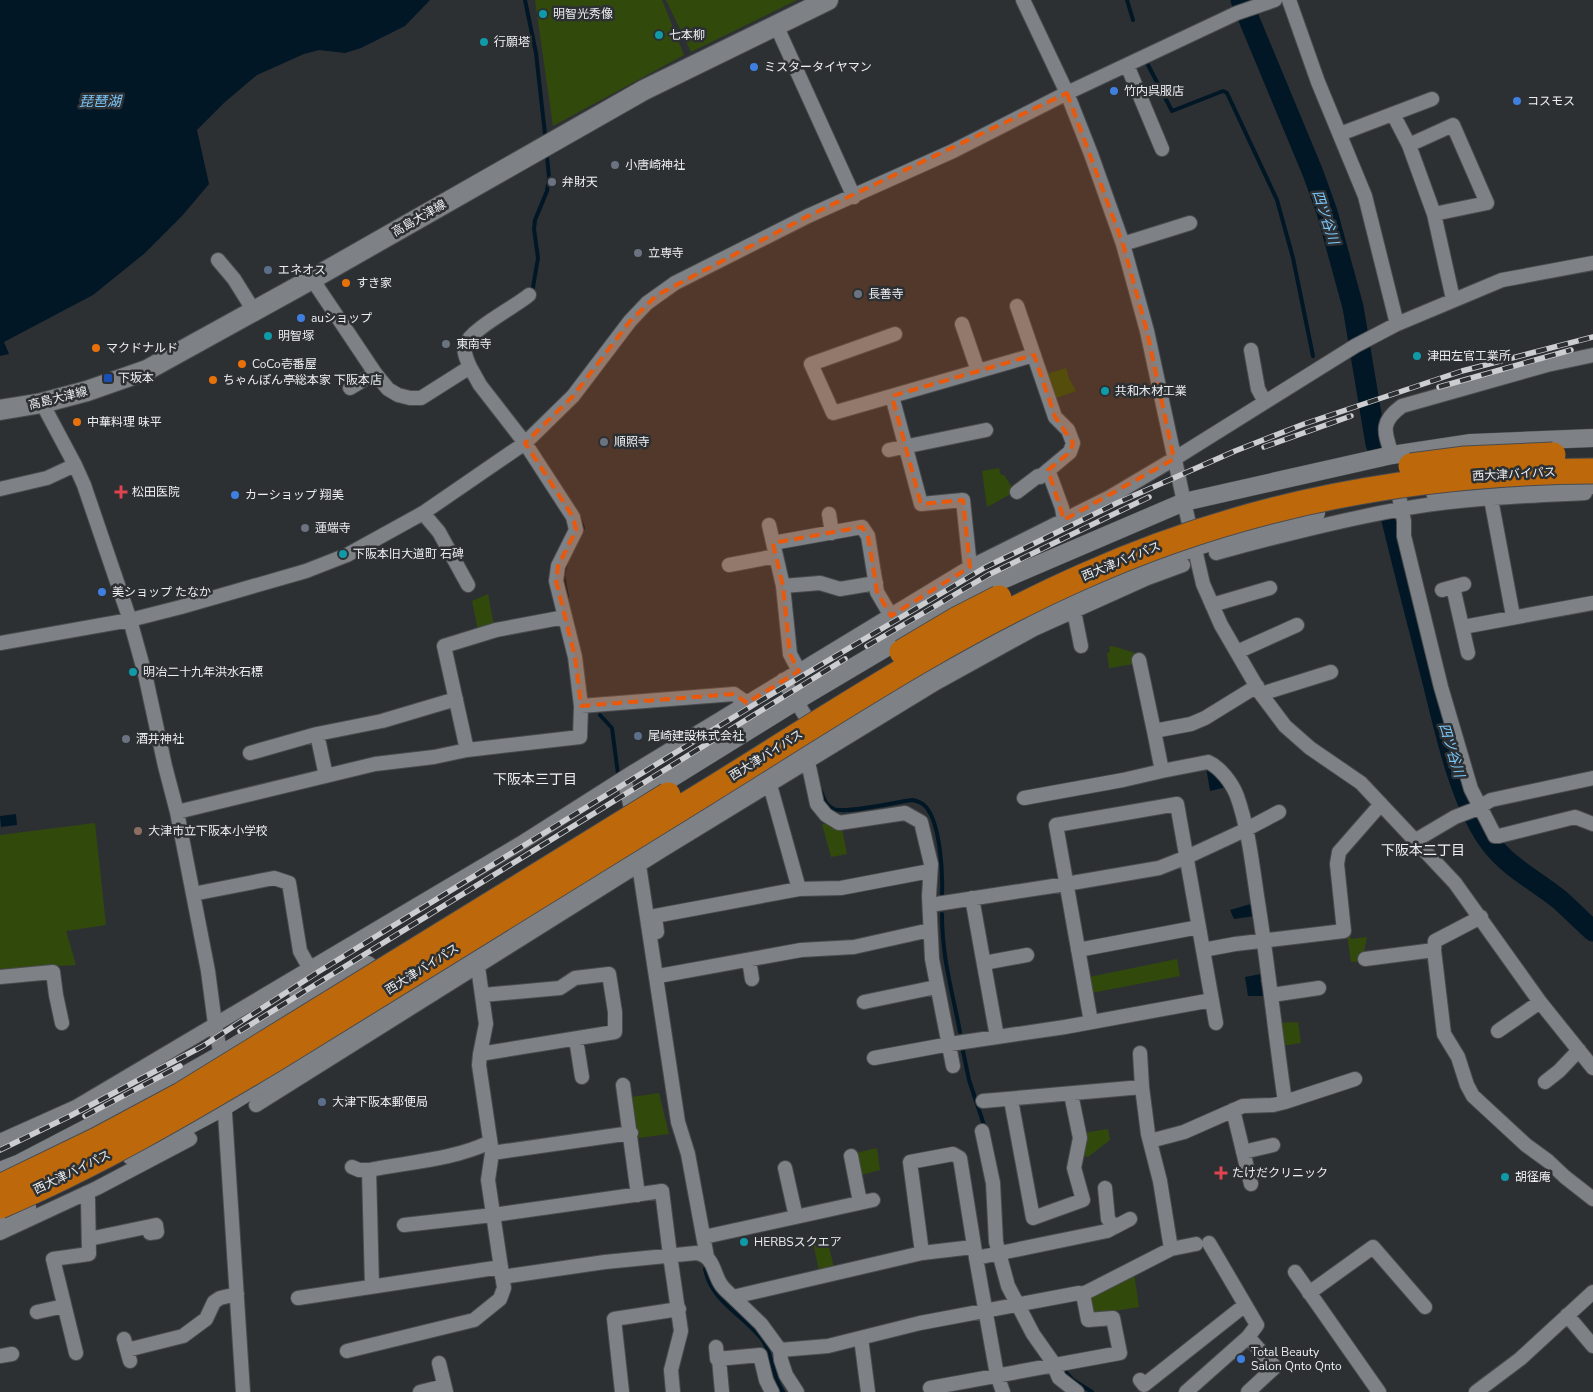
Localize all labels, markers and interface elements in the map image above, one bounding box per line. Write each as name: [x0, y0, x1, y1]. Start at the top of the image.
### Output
place label: 明智光秀像: [553, 6, 613, 22]
marker: 明智光秀像: [537, 8, 549, 20]
place label: 七本柳: [669, 27, 705, 43]
marker: 七本柳: [653, 29, 665, 41]
place label: 行願塔: [494, 34, 530, 50]
marker: 行願塔: [478, 36, 490, 48]
place label: ミスタータイヤマン: [764, 59, 872, 75]
marker: ミスタータイヤマン: [748, 61, 760, 73]
place label: 竹内呉服店: [1124, 83, 1184, 99]
marker: 竹内呉服店: [1108, 85, 1120, 97]
water label: 琵琶湖: [79, 92, 123, 111]
place label: コスモス: [1527, 93, 1575, 109]
marker: コスモス: [1511, 95, 1523, 107]
place label: 小唐崎神社: [625, 157, 685, 173]
marker: 小唐崎神社: [609, 159, 621, 171]
place label: 弁財天: [562, 174, 598, 190]
marker: 弁財天: [546, 176, 558, 188]
water label: 四ツ谷川: [1308, 188, 1344, 249]
street label: 高島大津線: [389, 196, 449, 240]
place label: 立専寺: [648, 245, 684, 261]
marker: 立専寺: [632, 247, 644, 259]
place label: エネオス: [278, 262, 326, 278]
marker: エネオス: [262, 264, 274, 276]
place label: すき家: [356, 275, 392, 291]
marker: すき家: [340, 277, 352, 289]
place label: 長善寺: [868, 286, 904, 302]
marker: 長善寺: [852, 288, 864, 300]
place label: auショップ: [311, 310, 372, 326]
marker: auショップ: [295, 312, 307, 324]
place label: 明智塚: [278, 328, 314, 344]
marker: 明智塚: [262, 330, 274, 342]
place label: 東南寺: [456, 336, 492, 352]
marker: 東南寺: [440, 338, 452, 350]
place label: マクドナルド: [106, 340, 178, 356]
marker: マクドナルド: [90, 342, 102, 354]
place label: 津田左官工業所: [1427, 348, 1511, 364]
marker: 津田左官工業所: [1411, 350, 1423, 362]
place label: CoCo壱番屋: [252, 356, 317, 372]
marker: CoCo壱番屋: [236, 358, 248, 370]
place label: 下坂本: [118, 370, 154, 386]
marker: 下坂本: [102, 372, 114, 384]
place label: ちゃんぽん亭総本家 下阪本店: [223, 372, 382, 388]
marker: ちゃんぽん亭総本家 下阪本店: [207, 374, 219, 386]
street label: 高島大津線: [27, 383, 89, 413]
place label: 共和木材工業: [1115, 383, 1187, 399]
marker: 共和木材工業: [1099, 385, 1111, 397]
place label: 中華料理 味平: [87, 414, 162, 430]
marker: 中華料理 味平: [71, 416, 83, 428]
place label: 順照寺: [614, 434, 650, 450]
marker: 順照寺: [598, 436, 610, 448]
street label: 西大津バイパス: [1472, 464, 1556, 484]
place label: 松田医院: [132, 484, 180, 500]
marker: 松田医院: [114, 485, 128, 499]
place label: カーショップ 翔美: [245, 487, 344, 503]
marker: カーショップ 翔美: [229, 489, 241, 501]
place label: 蓮端寺: [315, 520, 351, 536]
marker: 蓮端寺: [299, 522, 311, 534]
street label: 西大津バイパス: [1079, 538, 1163, 584]
place label: 下阪本旧大道町 石碑: [353, 546, 464, 562]
marker: 下阪本旧大道町 石碑: [337, 548, 349, 560]
place label: 美ショップ たなか: [112, 584, 211, 600]
marker: 美ショップ たなか: [96, 586, 108, 598]
place label: 明冶二十九年洪水石標: [143, 664, 263, 680]
marker: 明冶二十九年洪水石標: [127, 666, 139, 678]
water label: 四ツ谷川: [1434, 721, 1469, 782]
street label: 西大津バイパス: [726, 726, 806, 784]
place label: 尾崎建設株式会社: [648, 728, 744, 744]
marker: 尾崎建設株式会社: [632, 730, 644, 742]
place label: 酒井神社: [136, 731, 184, 747]
marker: 酒井神社: [120, 733, 132, 745]
district label: 下阪本三丁目: [493, 770, 577, 789]
place label: 大津市立下阪本小学校: [148, 823, 268, 839]
marker: 大津市立下阪本小学校: [132, 825, 144, 837]
district label: 下阪本二丁目: [1381, 841, 1465, 860]
street label: 西大津バイパス: [382, 940, 462, 998]
place label: 大津下阪本郵便局: [332, 1094, 428, 1110]
marker: 大津下阪本郵便局: [316, 1096, 328, 1108]
street label: 西大津バイパス: [31, 1146, 113, 1198]
place label: たけだクリニック: [1232, 1165, 1328, 1181]
marker: たけだクリニック: [1214, 1166, 1228, 1180]
place label: 胡径庵: [1515, 1169, 1551, 1185]
marker: 胡径庵: [1499, 1171, 1511, 1183]
place label: HERBSスクエア: [754, 1234, 842, 1250]
marker: HERBSスクエア: [738, 1236, 750, 1248]
place label: Total Beauty Salon Qnto Qnto: [1251, 1344, 1342, 1374]
marker: Total Beauty Salon Qnto Qnto: [1235, 1353, 1247, 1365]

